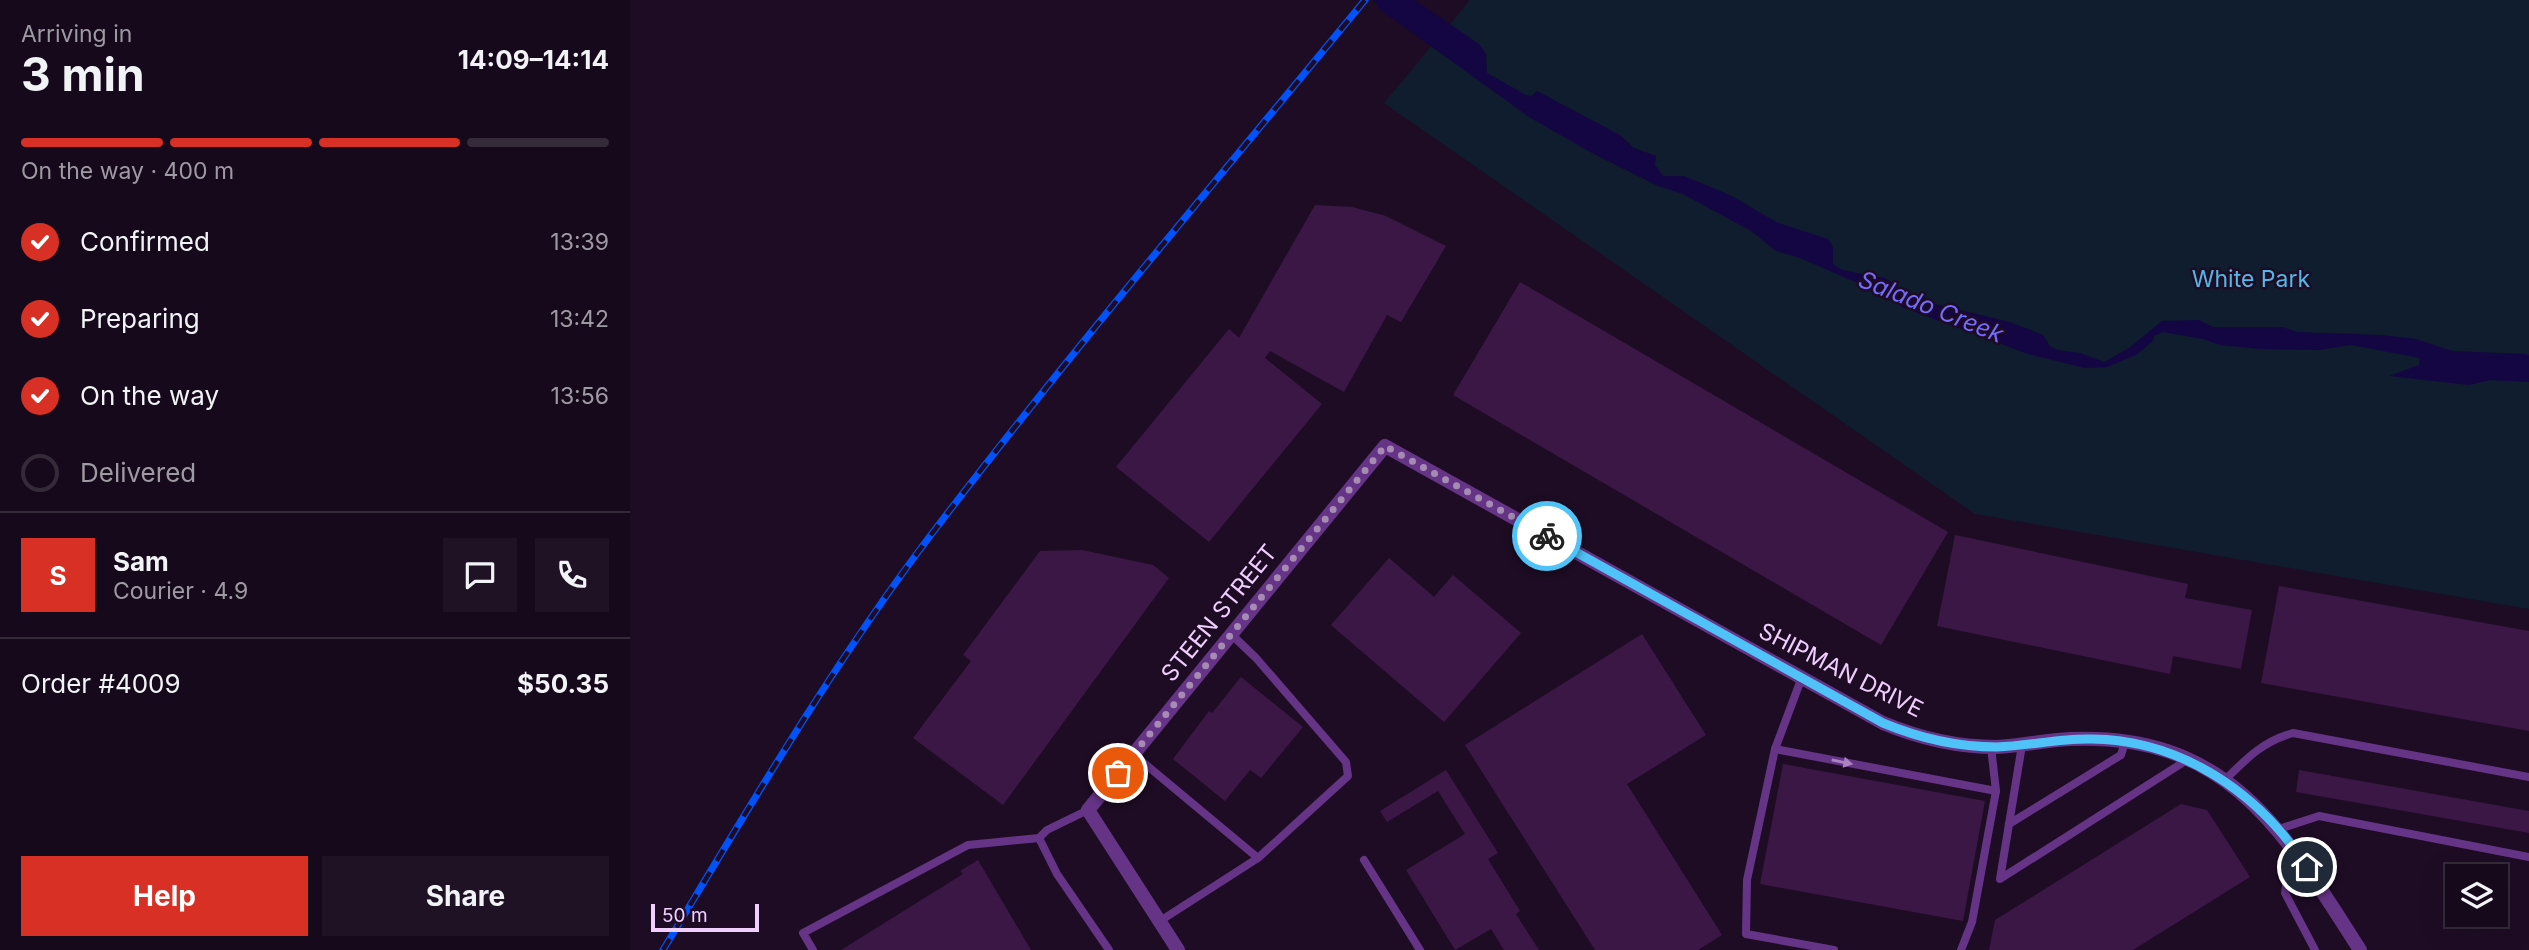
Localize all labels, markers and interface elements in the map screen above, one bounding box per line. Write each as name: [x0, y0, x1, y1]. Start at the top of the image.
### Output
text: Arriving in: [21, 20, 132, 48]
text: 14:09–14:14: [458, 44, 609, 75]
text: 3 min: [21, 46, 145, 102]
text: On the way · 400 m: [21, 157, 234, 185]
icon: check: [21, 223, 59, 261]
text: Confirmed: [80, 226, 210, 257]
text: 13:39: [550, 228, 609, 256]
water label: Salado Creek: [1855, 264, 2009, 349]
park label: White Park: [2192, 265, 2311, 293]
icon: check: [21, 300, 59, 338]
text: Preparing: [80, 303, 200, 334]
text: 13:42: [550, 305, 609, 333]
icon: check: [21, 377, 59, 415]
text: On the way: [80, 380, 219, 411]
text: 13:56: [551, 382, 609, 410]
text: Delivered: [80, 457, 196, 488]
courier: [1512, 501, 1582, 571]
icon: bike: [1528, 517, 1566, 555]
button: chat: [443, 538, 517, 612]
button: phone: [535, 538, 609, 612]
street label: STEEN STREET: [1155, 539, 1283, 687]
text: Sam: [113, 546, 169, 577]
text: S: [49, 560, 67, 591]
text: Courier · 4.9: [113, 577, 248, 605]
street label: SHIPMAN DRIVE: [1754, 617, 1928, 723]
text: Order #4009: [21, 668, 181, 699]
text: $50.35: [517, 668, 609, 699]
pin: [1088, 743, 1148, 803]
icon: bag: [1099, 754, 1137, 792]
one-way arrow: [1832, 757, 1854, 768]
pin: [2277, 837, 2337, 897]
icon: home: [2288, 848, 2326, 886]
button: Help: [21, 856, 308, 936]
button: Share: [322, 856, 609, 936]
map controls: [2445, 864, 2508, 927]
button: layers: [2445, 864, 2508, 927]
scale bar: [651, 901, 760, 933]
text: 50 m: [662, 904, 708, 927]

